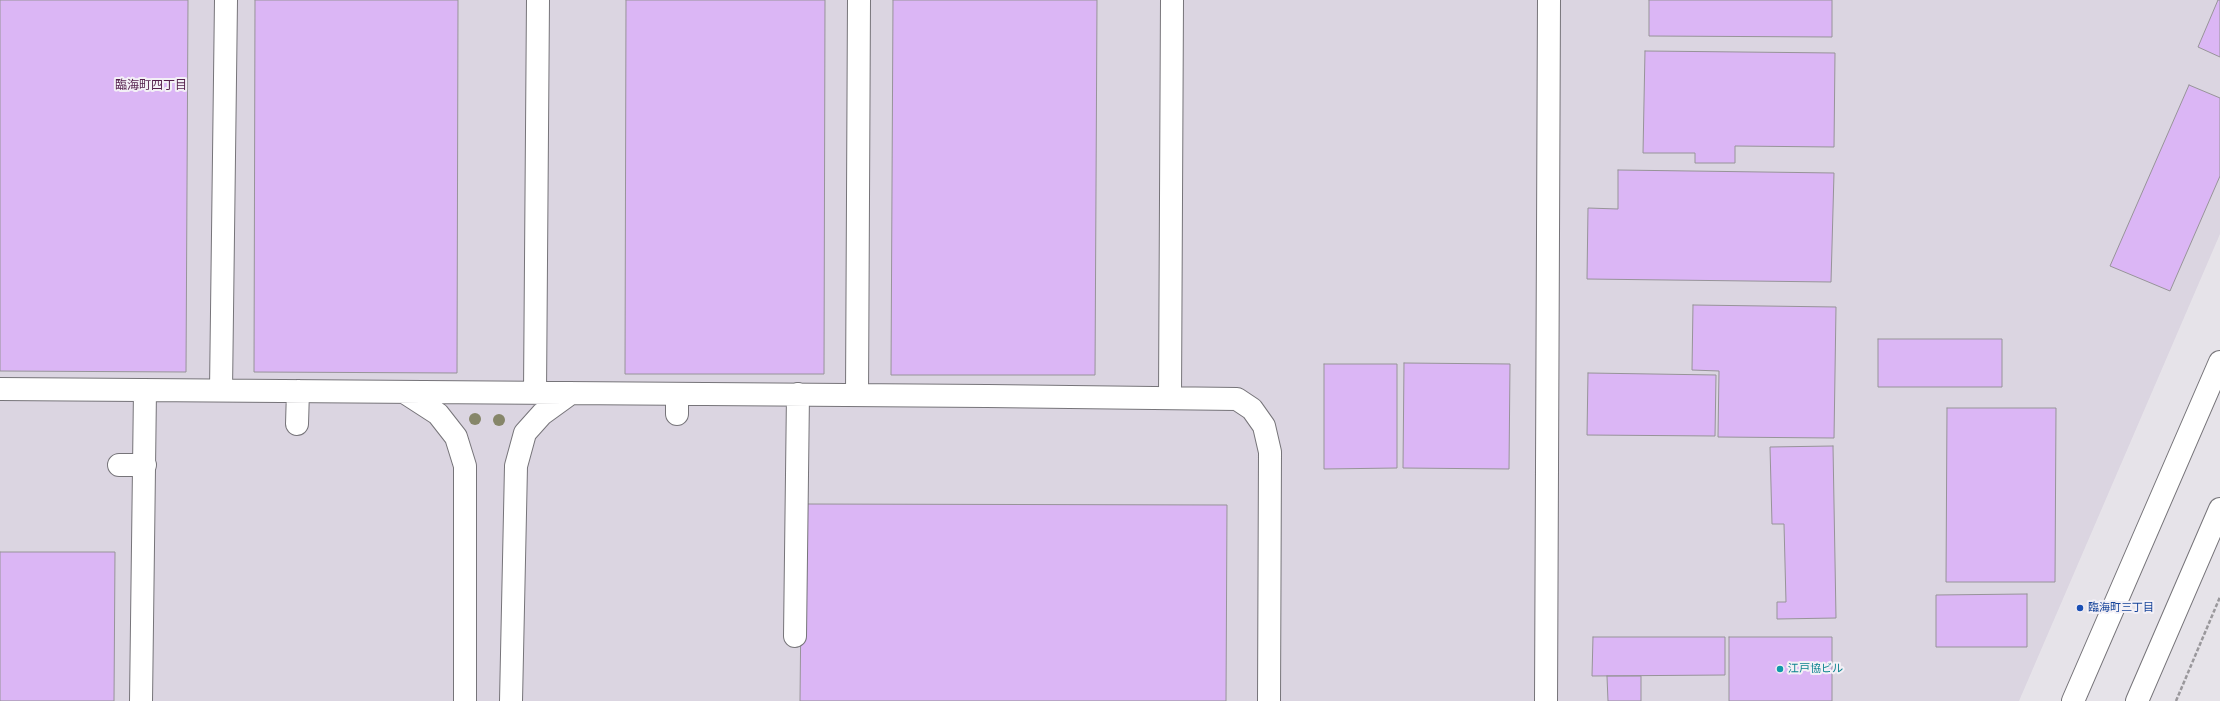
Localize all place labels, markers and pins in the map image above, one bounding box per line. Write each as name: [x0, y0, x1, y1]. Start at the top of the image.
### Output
place label: 臨海町三丁目: [2088, 601, 2154, 615]
marker: 臨海町三丁目: [2075, 603, 2085, 613]
place label: 江戸協ビル: [1788, 662, 1843, 676]
marker: 江戸協ビル: [1775, 664, 1785, 674]

